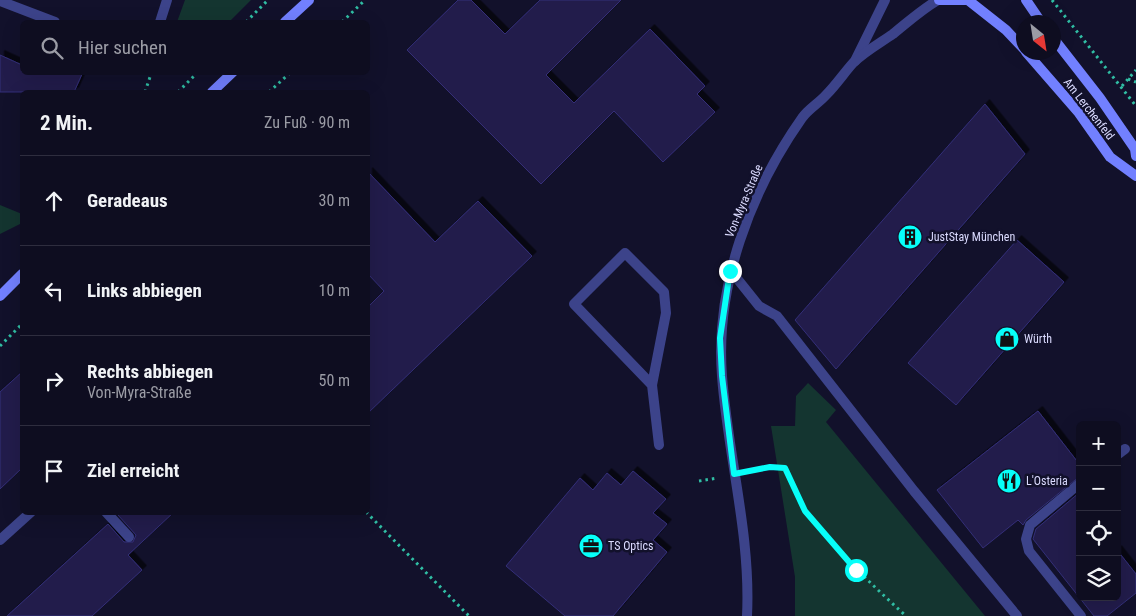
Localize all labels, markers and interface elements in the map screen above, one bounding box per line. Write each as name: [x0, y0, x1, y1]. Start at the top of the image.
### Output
north arrow: [1016, 15, 1061, 60]
search box: [20, 20, 370, 75]
icon: search: [38, 34, 66, 62]
text: Hier suchen: [78, 36, 167, 59]
street label: Am Lerchenfeld: [1061, 75, 1117, 143]
text: 2 Min.: [40, 111, 93, 135]
text: Zu Fuß · 90 m: [264, 113, 350, 132]
street label: Von-Myra-Straße: [722, 162, 766, 240]
icon: ahead: [40, 187, 68, 215]
text: Geradeaus: [87, 189, 168, 212]
text: 30 m: [318, 191, 350, 210]
building icon: JustStay München: [897, 224, 923, 250]
place label: JustStay München: [928, 230, 1015, 244]
route end: [719, 260, 742, 283]
icon: left: [40, 277, 68, 305]
text: Links abbiegen: [87, 279, 202, 302]
text: 10 m: [318, 281, 350, 300]
shop icon: Würth: [994, 326, 1020, 352]
place label: Würth: [1024, 332, 1052, 346]
text: Rechts abbiegen: [87, 360, 213, 383]
icon: right: [40, 367, 68, 395]
text: 50 m: [318, 371, 350, 390]
text: Von-Myra-Straße: [87, 383, 191, 402]
map controls: [1076, 421, 1121, 601]
button: +: [1076, 421, 1121, 466]
icon: arrive: [40, 457, 68, 485]
text: Ziel erreicht: [87, 459, 179, 482]
button: −: [1076, 466, 1121, 511]
restaurant icon: L'Osteria: [996, 468, 1022, 494]
place label: L'Osteria: [1026, 474, 1068, 488]
button: locate: [1076, 511, 1121, 556]
office icon: TS Optics: [578, 533, 604, 559]
place label: TS Optics: [608, 539, 654, 553]
button: layers: [1076, 556, 1121, 601]
route start: [845, 559, 868, 582]

